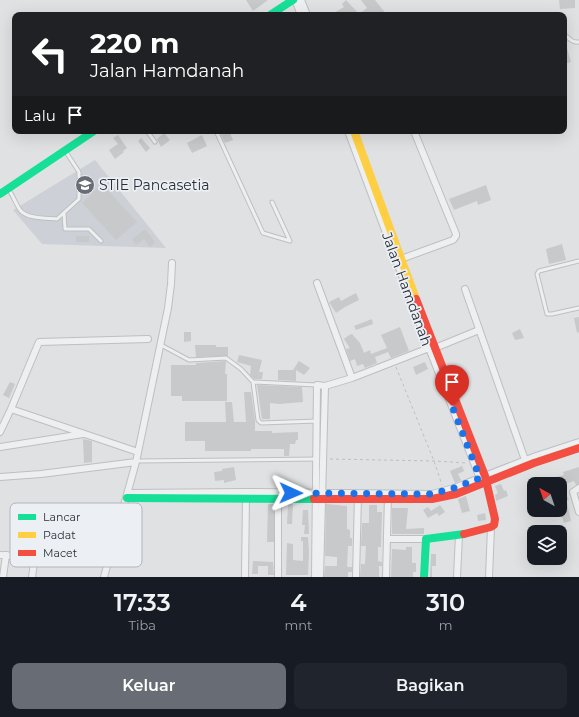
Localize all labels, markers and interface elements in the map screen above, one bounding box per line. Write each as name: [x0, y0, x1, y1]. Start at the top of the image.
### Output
text: 220 m: [90, 26, 179, 60]
icon: left: [24, 28, 76, 80]
text: Jalan Hamdanah: [90, 60, 244, 82]
icon: arrive: [64, 104, 86, 126]
text: Lalu: [24, 106, 56, 125]
school or university icon: STIE Pancasetia: [74, 174, 96, 196]
place label: STIE Pancasetia: [99, 176, 209, 194]
street label: Jalan Hamdanah: [378, 229, 436, 348]
pin: [435, 365, 469, 406]
icon: arrive: [441, 371, 463, 393]
position arrow: [270, 472, 312, 514]
north arrow: [527, 477, 567, 517]
map controls: [527, 477, 567, 565]
legend: [10, 503, 142, 567]
text: Lancar: [43, 510, 81, 524]
button: layers: [527, 525, 567, 565]
text: Padat: [43, 528, 76, 542]
text: Macet: [43, 546, 78, 560]
text: 17:33: [114, 588, 171, 617]
text: 4: [290, 588, 306, 617]
text: 310: [426, 588, 465, 617]
text: Tiba: [129, 617, 156, 633]
text: mnt: [284, 617, 312, 633]
text: m: [439, 617, 453, 633]
button: Keluar: [12, 663, 286, 709]
button: Bagikan: [294, 663, 567, 709]

